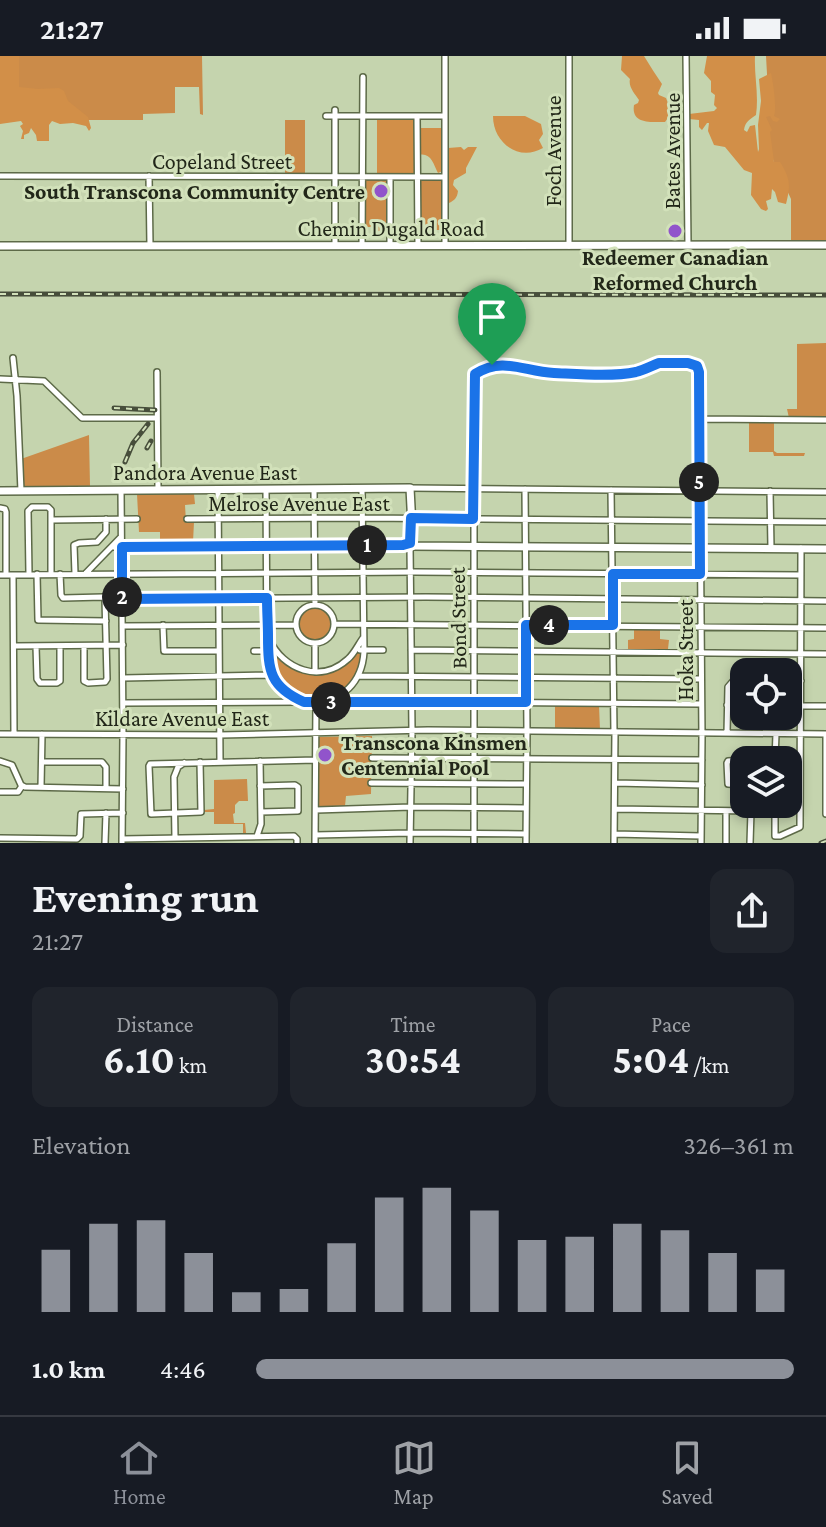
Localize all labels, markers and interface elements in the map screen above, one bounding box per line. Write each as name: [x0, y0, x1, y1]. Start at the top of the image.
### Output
text: 21:27: [40, 12, 104, 45]
street label: Bates Avenue: [660, 93, 685, 209]
street label: Foch Avenue: [541, 95, 566, 207]
street label: Copeland Street: [152, 149, 293, 174]
place label: South Transcona Community Centre: [24, 179, 365, 204]
marker: South Transcona Community Centre: [372, 182, 390, 200]
street label: Chemin Dugald Road: [298, 216, 485, 241]
marker: Redeemer Canadian Reformed Church: [666, 222, 684, 240]
place label: Redeemer Canadian Reformed Church: [582, 245, 769, 295]
pin: [458, 283, 526, 365]
icon: arrive: [470, 295, 514, 339]
street label: Pandora Avenue East: [113, 460, 298, 485]
pin: 5: [679, 462, 719, 502]
text: 5: [694, 469, 704, 494]
street label: Melrose Avenue East: [208, 491, 390, 516]
pin: 1: [347, 525, 387, 565]
text: 1: [363, 532, 371, 557]
street label: Bond Street: [445, 566, 471, 669]
pin: 2: [102, 577, 142, 617]
text: 2: [116, 584, 128, 609]
street label: Hoka Street: [673, 598, 698, 701]
pin: 4: [529, 605, 569, 645]
text: 4: [543, 612, 555, 637]
map controls: [730, 658, 802, 818]
button: locate: [730, 658, 802, 730]
pin: 3: [311, 682, 351, 722]
text: 3: [326, 689, 336, 714]
street label: Kildare Avenue East: [95, 706, 270, 731]
place label: Transcona Kinsmen Centennial Pool: [341, 730, 528, 780]
marker: Transcona Kinsmen Centennial Pool: [316, 746, 334, 764]
button: layers: [730, 746, 802, 818]
button: share: [710, 869, 794, 953]
text: Evening run: [32, 873, 259, 921]
text: 21:27: [32, 927, 83, 956]
text: Distance: [117, 1012, 193, 1037]
text: Time: [390, 1012, 436, 1037]
text: Pace: [651, 1012, 691, 1037]
text: 6.10: [103, 1037, 175, 1082]
text: 30:54: [365, 1037, 461, 1082]
text: 5:04: [613, 1037, 689, 1082]
text: km: [175, 1053, 207, 1078]
text: /km: [689, 1053, 729, 1078]
text: Elevation: [32, 1131, 130, 1160]
text: 326–361 m: [684, 1131, 794, 1160]
text: 1.0 km: [32, 1355, 105, 1384]
text: 4:46: [160, 1355, 206, 1384]
tab: Home: [113, 1436, 166, 1509]
tab: Map: [392, 1436, 436, 1509]
tab: Saved: [661, 1436, 713, 1509]

